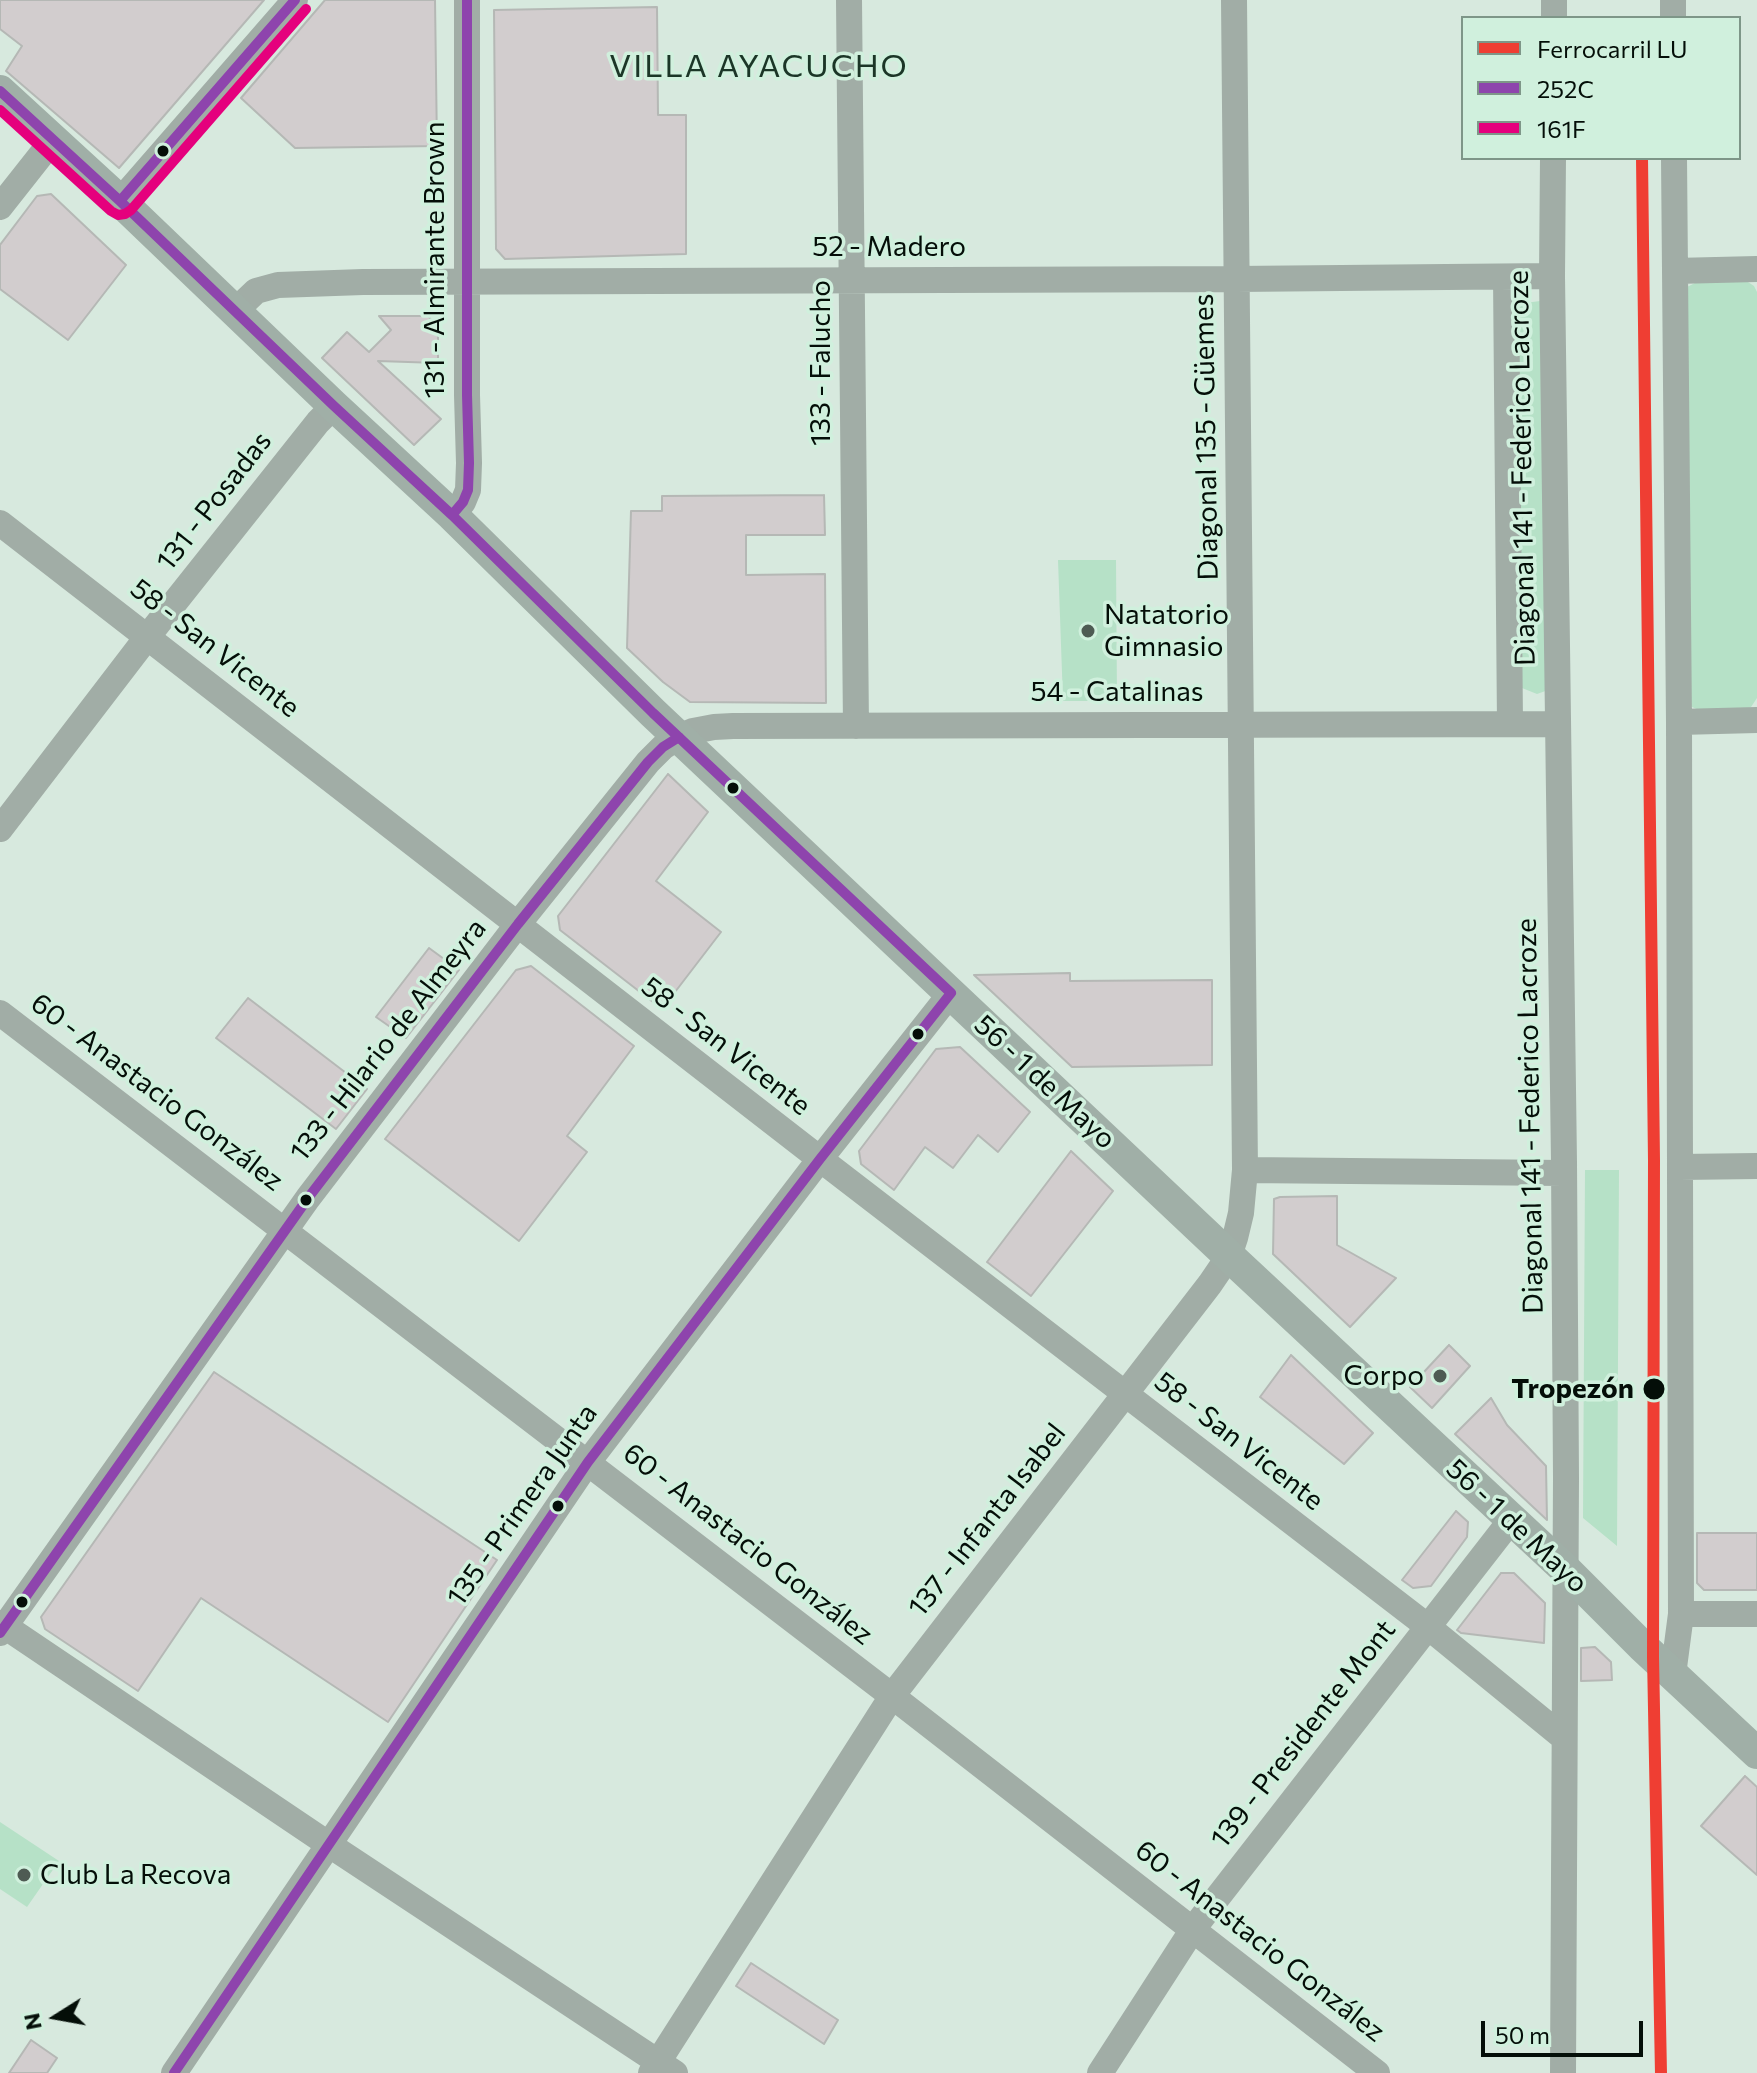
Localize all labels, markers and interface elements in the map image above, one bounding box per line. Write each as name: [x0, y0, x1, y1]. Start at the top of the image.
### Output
legend: [1461, 16, 1741, 160]
text: Ferrocarril LU: [1537, 34, 1688, 63]
district label: VILLA AYACUCHO: [609, 47, 909, 85]
text: 252C: [1537, 74, 1594, 103]
text: 161F: [1537, 114, 1586, 143]
street label: 131 - Almirante Brown: [418, 122, 452, 398]
unlabelled marker: [155, 143, 171, 159]
street label: 52 - Madero: [812, 230, 966, 264]
street label: Diagonal 141 - Federico Lacroze: [1502, 270, 1542, 666]
street label: 133 - Falucho: [804, 280, 838, 446]
street label: Diagonal 135 - Güemes: [1187, 293, 1225, 581]
street label: 131 - Posadas: [149, 425, 279, 577]
street label: 58 - San Vicente: [124, 572, 306, 724]
place label: Natatorio Gimnasio: [1104, 598, 1229, 664]
marker: Natatorio Gimnasio: [1079, 622, 1097, 640]
street label: 54 - Catalinas: [1030, 675, 1204, 709]
unlabelled marker: [725, 780, 741, 796]
street label: 133 - Hilario de Almeyra: [283, 912, 493, 1168]
street label: Diagonal 141 - Federico Lacroze: [1510, 918, 1550, 1314]
street label: 58 - San Vicente: [635, 970, 817, 1122]
street label: 60 - Anastacio González: [24, 986, 290, 1198]
street label: 56 - 1 de Mayo: [967, 1008, 1123, 1156]
unlabelled marker: [910, 1026, 926, 1042]
unlabelled marker: [298, 1192, 314, 1208]
place label: Corpo: [1344, 1359, 1424, 1393]
street label: 58 - San Vicente: [1148, 1365, 1330, 1517]
marker: Corpo: [1431, 1367, 1449, 1385]
place label: Tropezón: [1511, 1372, 1634, 1406]
marker: Tropezón: [1641, 1376, 1667, 1402]
street label: 135 - Primera Junta: [440, 1398, 604, 1612]
street label: 137 - Infanta Isabel: [901, 1417, 1073, 1623]
street label: 60 - Anastacio González: [617, 1436, 879, 1652]
street label: 56 - 1 de Mayo: [1439, 1452, 1595, 1600]
unlabelled marker: [550, 1498, 566, 1514]
unlabelled marker: [14, 1594, 30, 1610]
street label: 139 - Presidente Mont: [1204, 1613, 1402, 1855]
street label: 60 - Anastacio González: [1129, 1833, 1391, 2049]
place label: Club La Recova: [40, 1858, 231, 1892]
marker: Club La Recova: [15, 1866, 33, 1884]
north arrow: [16, 1977, 96, 2057]
scale bar: [1485, 2005, 1647, 2055]
text: N: [17, 2011, 47, 2032]
text: 50 m: [1495, 2020, 1550, 2049]

